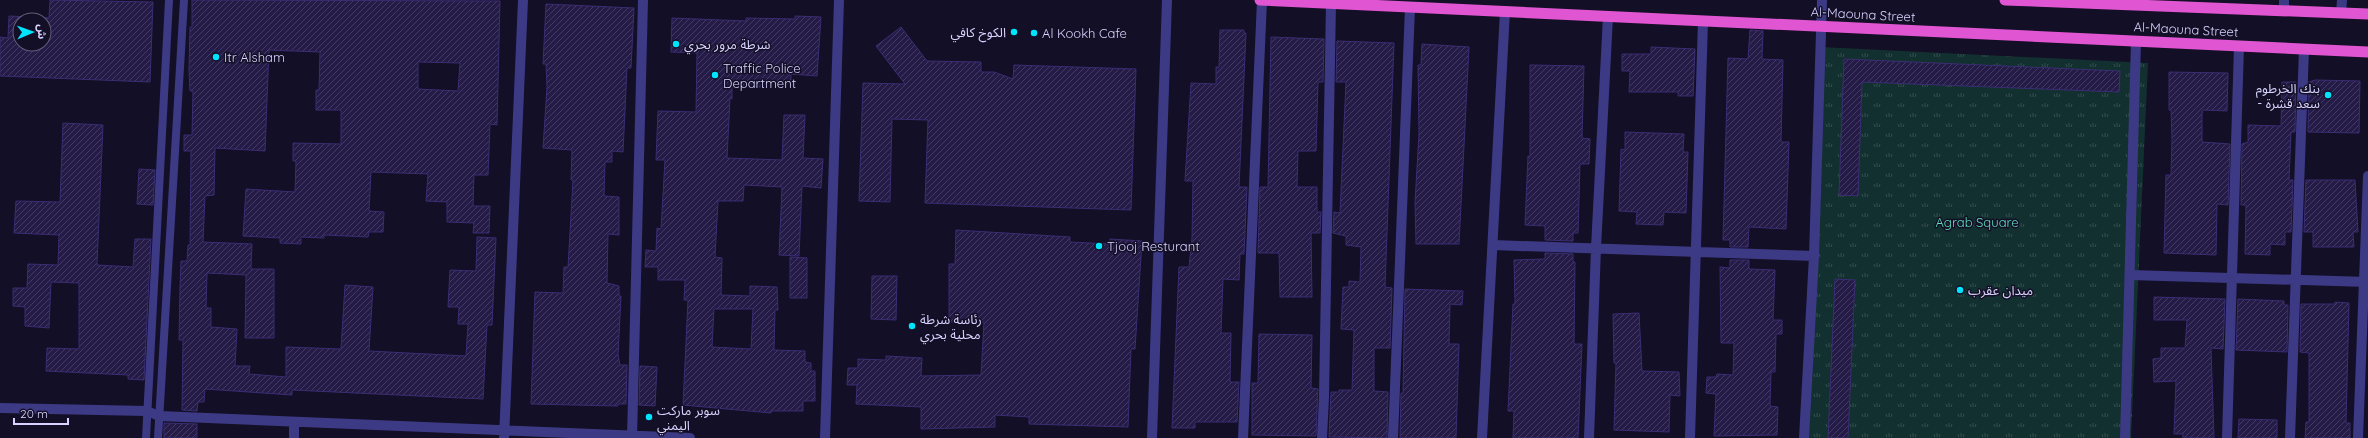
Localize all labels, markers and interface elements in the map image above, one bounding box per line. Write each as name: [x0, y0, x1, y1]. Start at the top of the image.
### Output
street label: Al-Maouna Street: [1810, 3, 1916, 25]
north arrow: [12, 12, 52, 52]
street label: Al-Maouna Street: [2133, 18, 2239, 40]
text: ش: [35, 24, 49, 39]
place label: الكوخ كافي: [950, 24, 1006, 43]
place label: Al Kookh Cafe: [1042, 25, 1127, 41]
marker: الكوخ كافي: [1009, 27, 1019, 37]
marker: Al Kookh Cafe: [1029, 28, 1039, 38]
place label: شرطة مرور بحري: [684, 36, 771, 55]
marker: شرطة مرور بحري: [671, 39, 681, 49]
place label: Itr Alsham: [224, 49, 285, 65]
marker: Itr Alsham: [211, 52, 221, 62]
place label: Traffic Police Department: [723, 60, 801, 91]
marker: Traffic Police Department: [710, 70, 720, 80]
place label: بنك الخرطوم - سعد قشرة: [2256, 80, 2320, 111]
marker: بنك الخرطوم - سعد قشرة: [2323, 90, 2333, 100]
park label: Agrab Square: [1935, 214, 2019, 230]
place label: Tjooj Resturant: [1107, 238, 1200, 254]
marker: Tjooj Resturant: [1094, 241, 1104, 251]
place label: ميدان عقرب: [1968, 282, 2033, 299]
marker: ميدان عقرب: [1955, 285, 1965, 295]
place label: رئاسة شرطة محلية بحري: [920, 311, 982, 345]
marker: رئاسة شرطة محلية بحري: [907, 321, 917, 331]
scale bar: [14, 400, 68, 426]
place label: سوبر ماركت اليمني: [657, 402, 720, 436]
text: 20 m: [20, 406, 48, 421]
marker: سوبر ماركت اليمني: [644, 412, 654, 422]

